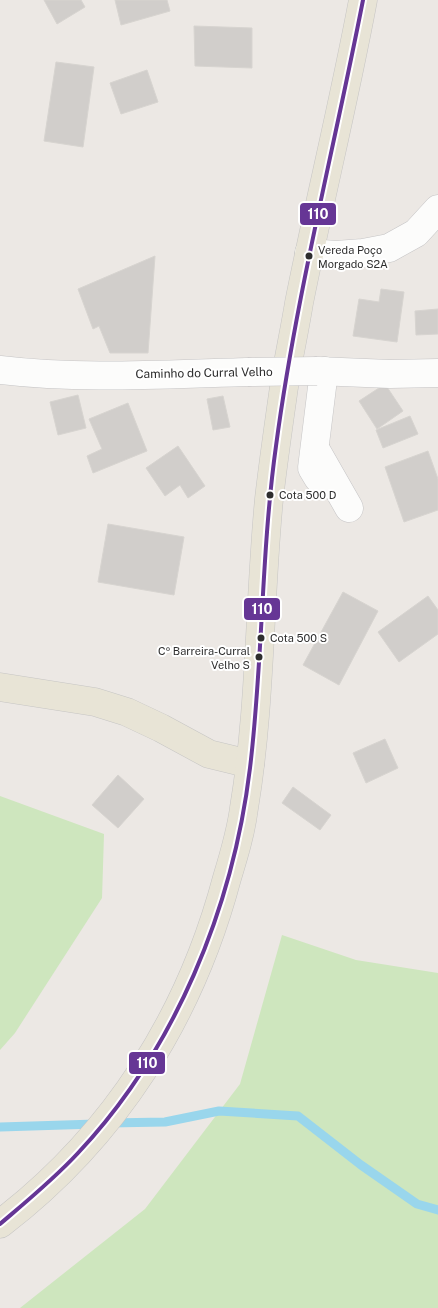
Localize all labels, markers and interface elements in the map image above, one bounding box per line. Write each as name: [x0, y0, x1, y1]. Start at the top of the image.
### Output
line badge: 110: [299, 202, 337, 226]
text: 110: [307, 206, 329, 222]
place label: Vereda Poço Morgado S2A: [318, 244, 388, 270]
marker: Vereda Poço Morgado S2A: [304, 251, 314, 261]
street label: Caminho do Curral Velho: [135, 365, 273, 381]
place label: Cota 500 D: [279, 489, 337, 501]
marker: Cota 500 D: [265, 490, 275, 500]
line badge: 110: [243, 597, 281, 621]
text: 110: [251, 601, 273, 617]
place label: Cota 500 S: [270, 632, 327, 644]
marker: Cota 500 S: [256, 633, 266, 643]
place label: Cº Barreira-Curral Velho S: [158, 645, 250, 671]
marker: Cº Barreira-Curral Velho S: [254, 652, 264, 662]
line badge: 110: [128, 1051, 166, 1075]
text: 110: [136, 1055, 158, 1071]

